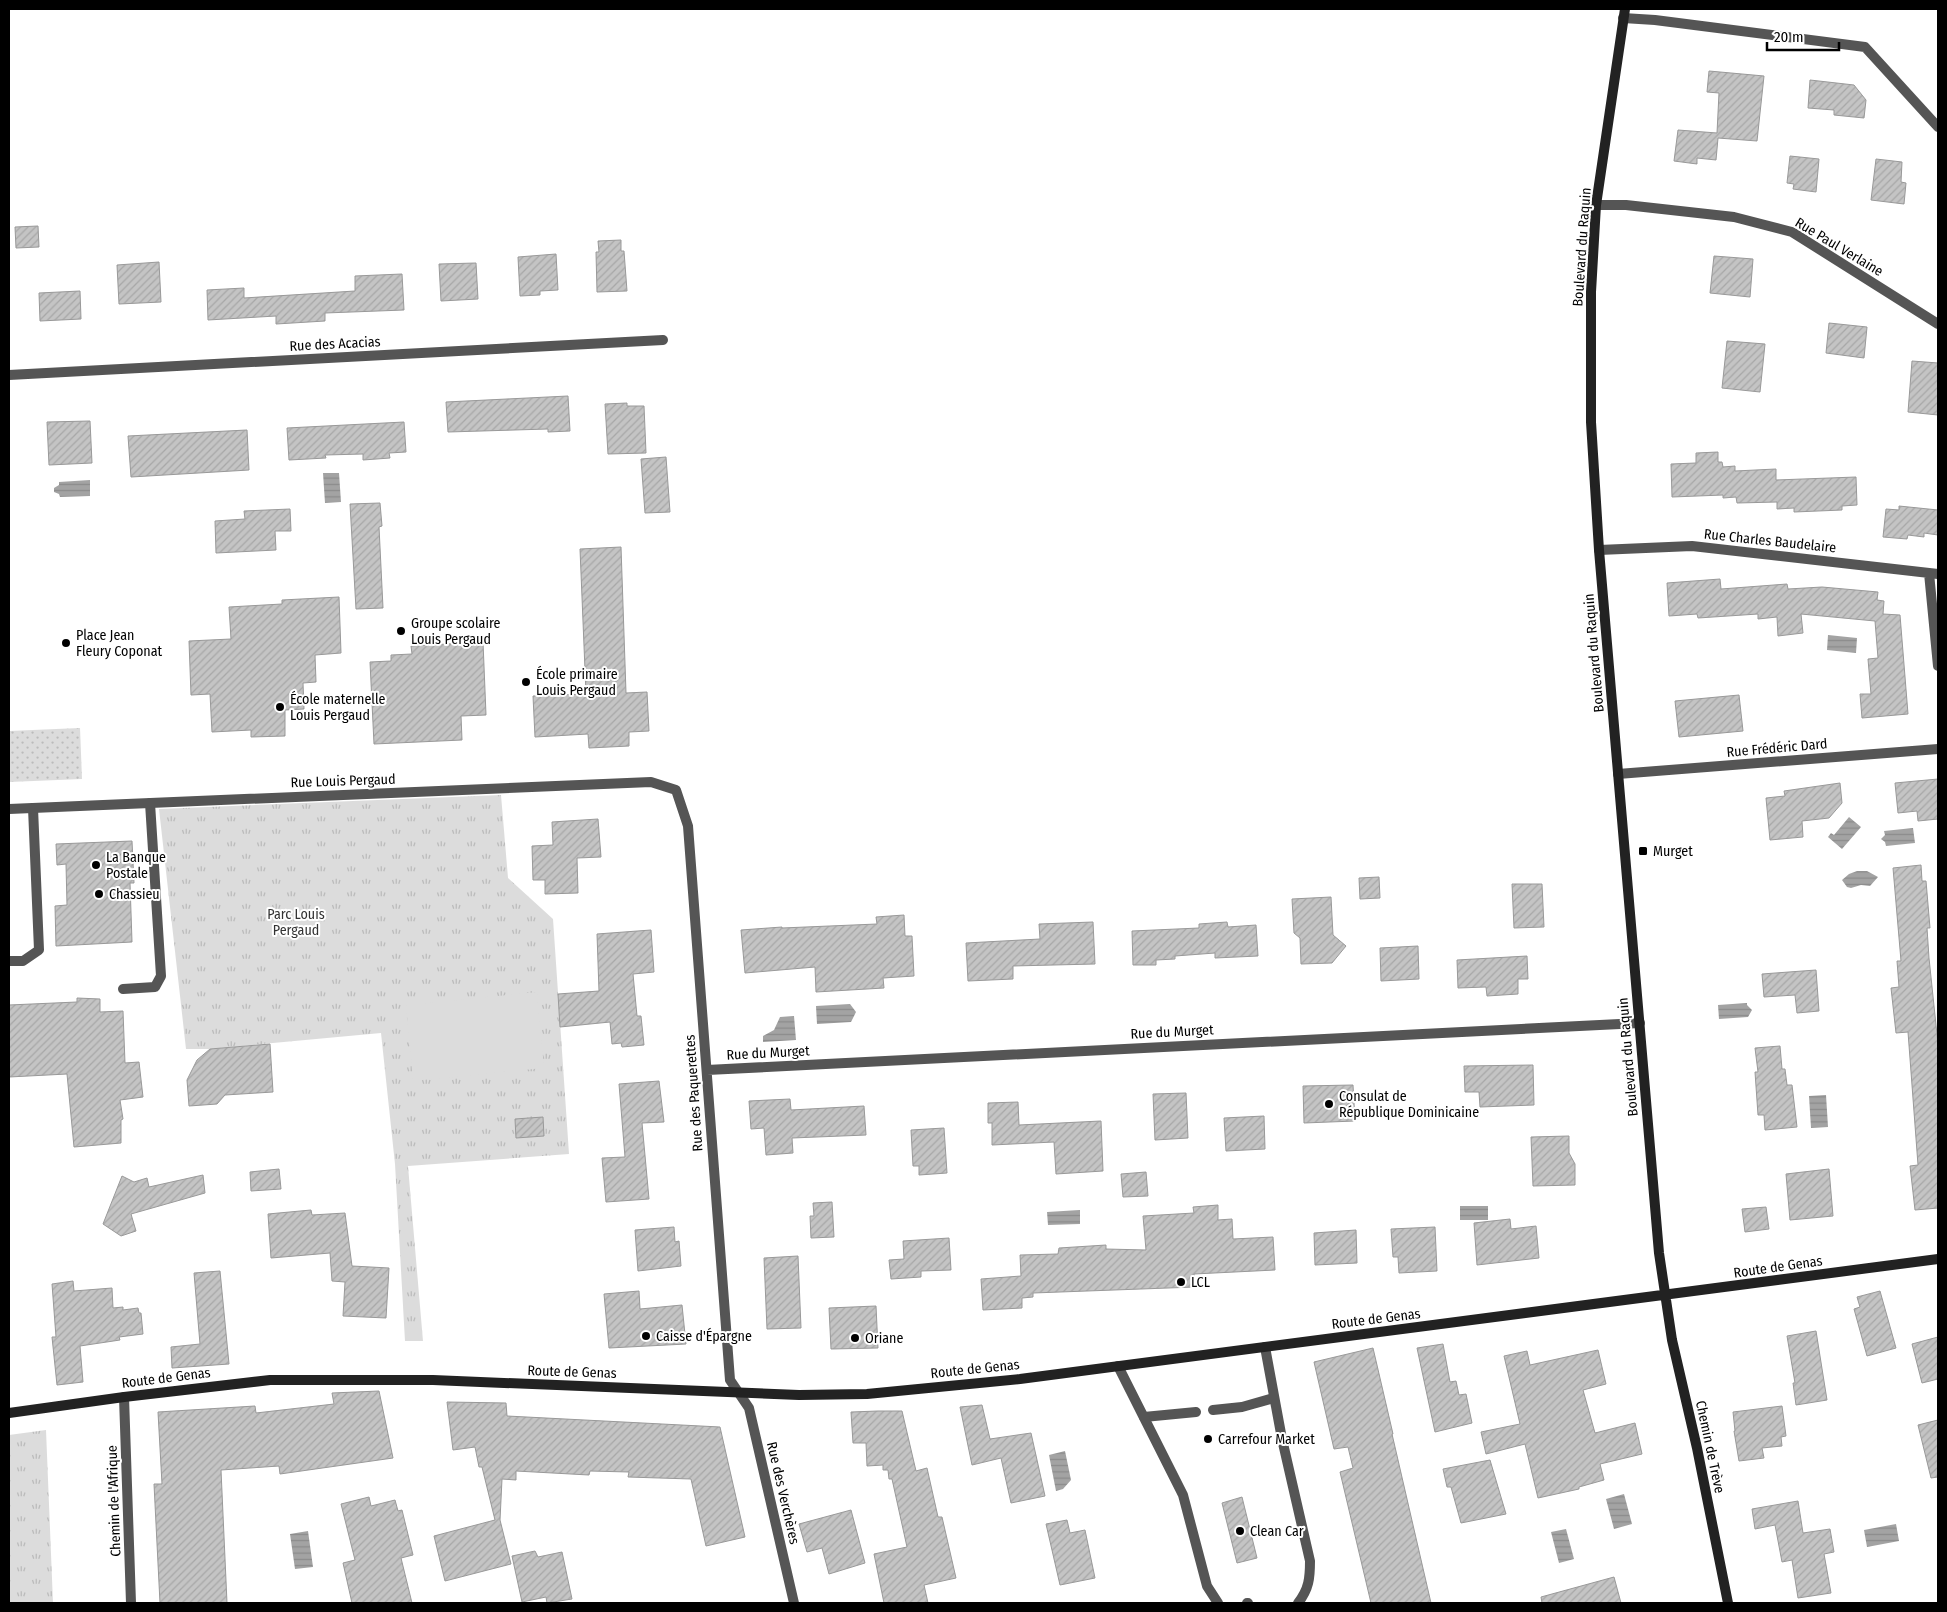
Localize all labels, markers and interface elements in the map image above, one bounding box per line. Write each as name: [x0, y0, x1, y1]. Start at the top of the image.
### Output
scale bar: [1767, 20, 1840, 52]
text: 20 m: [1774, 28, 1804, 46]
street label: Boulevard du Raquin: [1569, 187, 1595, 307]
street label: Rue Paul Verlaine: [1792, 214, 1886, 280]
street label: Rue des Acacias: [289, 333, 381, 355]
street label: Rue Charles Baudelaire: [1703, 526, 1837, 556]
street label: Boulevard du Raquin: [1580, 593, 1608, 713]
place label: Groupe scolaire Louis Pergaud: [411, 615, 500, 648]
marker: Groupe scolaire Louis Pergaud: [395, 625, 407, 637]
place label: Place Jean Fleury Coponat: [76, 627, 163, 660]
marker: Place Jean Fleury Coponat: [60, 637, 72, 649]
place label: École primaire Louis Pergaud: [536, 665, 618, 699]
marker: École primaire Louis Pergaud: [520, 676, 532, 688]
place label: École maternelle Louis Pergaud: [290, 690, 386, 724]
marker: École maternelle Louis Pergaud: [274, 701, 286, 713]
street label: Rue Frédéric Dard: [1726, 735, 1828, 761]
street label: Rue Louis Pergaud: [290, 771, 396, 791]
place label: Murget: [1653, 843, 1693, 860]
marker: Murget: [1637, 845, 1649, 857]
place label: La Banque Postale: [106, 849, 166, 882]
marker: La Banque Postale: [90, 859, 102, 871]
place label: Chassieu: [109, 886, 160, 903]
marker: Chassieu: [93, 888, 105, 900]
park label: Parc Louis Pergaud: [267, 906, 325, 939]
street label: Boulevard du Raquin: [1614, 997, 1642, 1117]
street label: Rue du Murget: [1130, 1021, 1214, 1043]
street label: Rue des Paquerettes: [681, 1034, 707, 1152]
street label: Rue du Murget: [726, 1042, 810, 1064]
place label: Consulat de République Dominicaine: [1339, 1088, 1479, 1121]
marker: Consulat de République Dominicaine: [1323, 1098, 1335, 1110]
street label: Route de Genas: [1733, 1252, 1823, 1282]
place label: LCL: [1191, 1274, 1210, 1291]
marker: LCL: [1175, 1276, 1187, 1288]
street label: Route de Genas: [1331, 1305, 1421, 1333]
place label: Caisse d'Épargne: [656, 1327, 752, 1345]
marker: Caisse d'Épargne: [640, 1330, 652, 1342]
place label: Oriane: [865, 1330, 903, 1347]
marker: Oriane: [849, 1332, 861, 1344]
street label: Route de Genas: [930, 1356, 1020, 1382]
street label: Route de Genas: [527, 1362, 617, 1382]
street label: Route de Genas: [121, 1364, 211, 1392]
street label: Chemin de Trève: [1692, 1399, 1728, 1495]
place label: Carrefour Market: [1218, 1431, 1315, 1448]
marker: Carrefour Market: [1202, 1433, 1214, 1445]
street label: Rue des Verchères: [763, 1440, 803, 1546]
street label: Chemin de l'Afrique: [104, 1445, 124, 1557]
place label: Clean Car: [1250, 1523, 1304, 1540]
marker: Clean Car: [1234, 1525, 1246, 1537]

